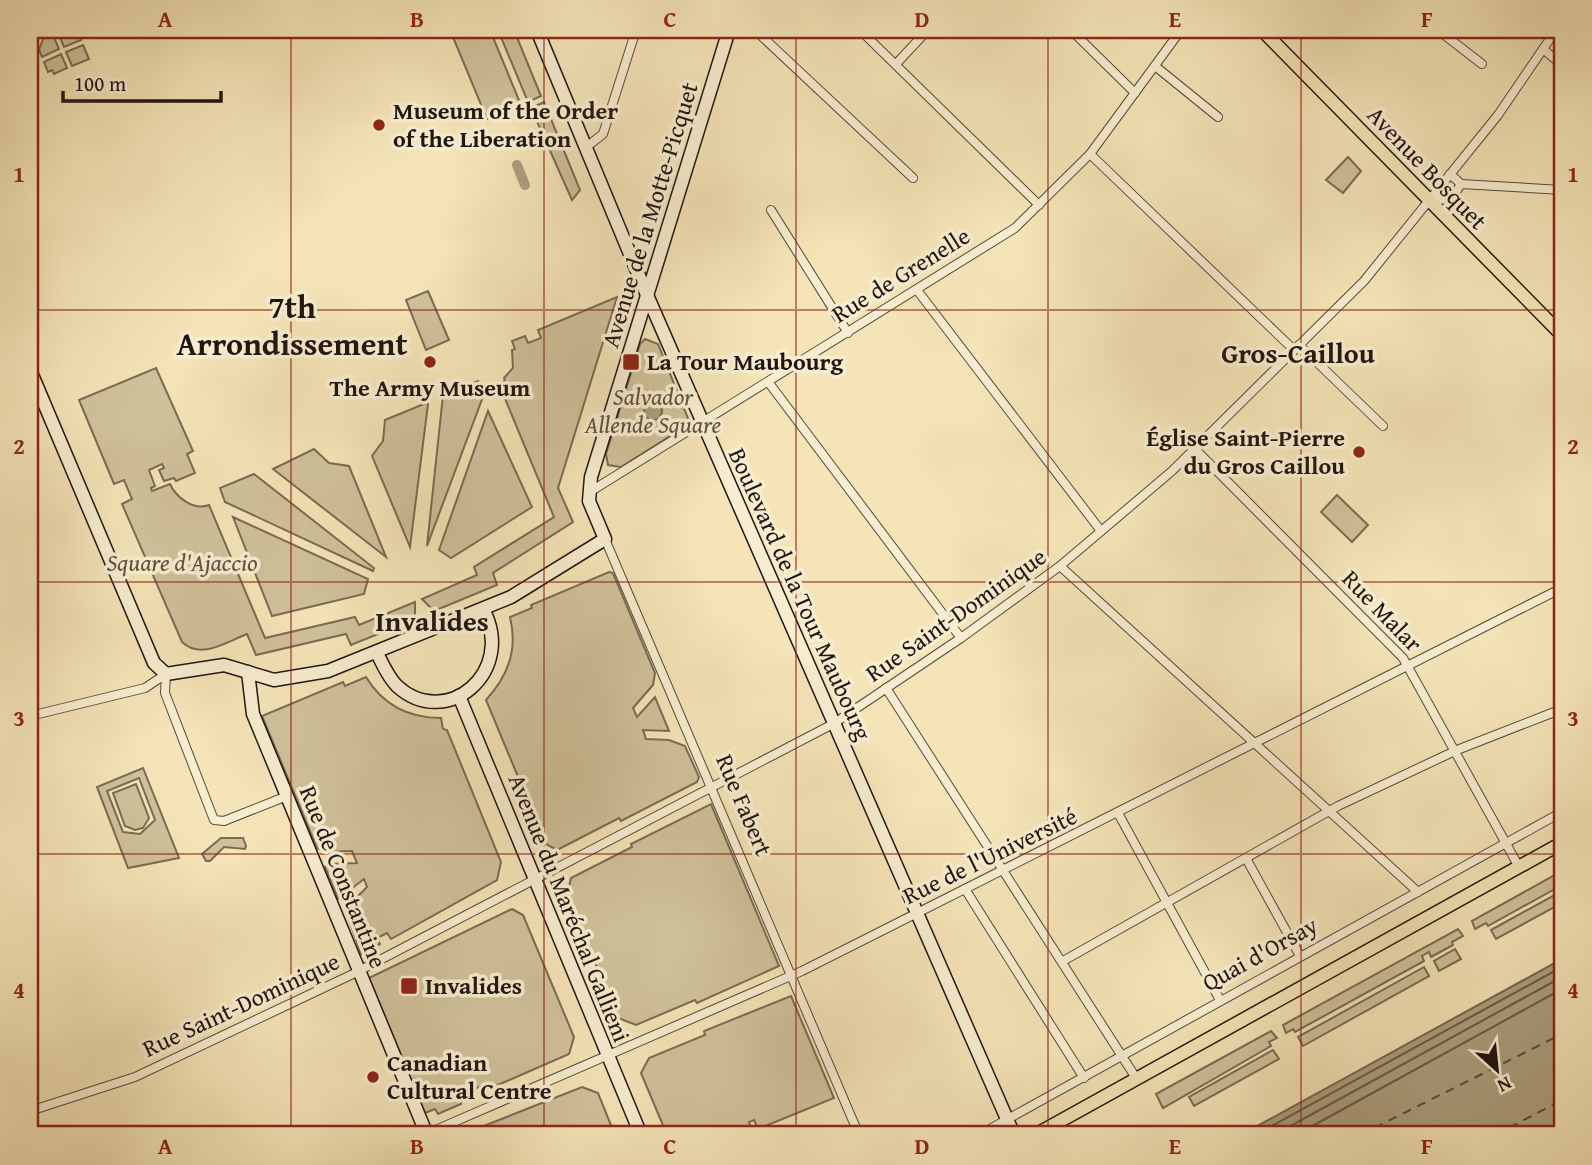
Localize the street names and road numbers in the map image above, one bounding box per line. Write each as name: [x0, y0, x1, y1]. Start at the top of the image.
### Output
street label: Avenue de la Motte-Picquet: [592, 77, 707, 352]
street label: Avenue Bosquet: [1359, 98, 1496, 238]
street label: Rue de Grenelle: [825, 218, 977, 331]
street label: Boulevard de la Tour Maubourg: [720, 442, 881, 746]
street label: Rue Saint-Dominique: [858, 539, 1053, 690]
street label: Rue Malar: [1334, 562, 1431, 660]
street label: Rue Fabert: [707, 748, 782, 862]
street label: Avenue du Maréchal Gallieni: [500, 768, 639, 1047]
street label: Rue de Constantine: [291, 780, 396, 973]
street label: Rue de l'Université: [897, 798, 1083, 913]
street label: Quai d'Orsay: [1196, 907, 1324, 1000]
street label: Rue Saint-Dominique: [137, 944, 345, 1066]

